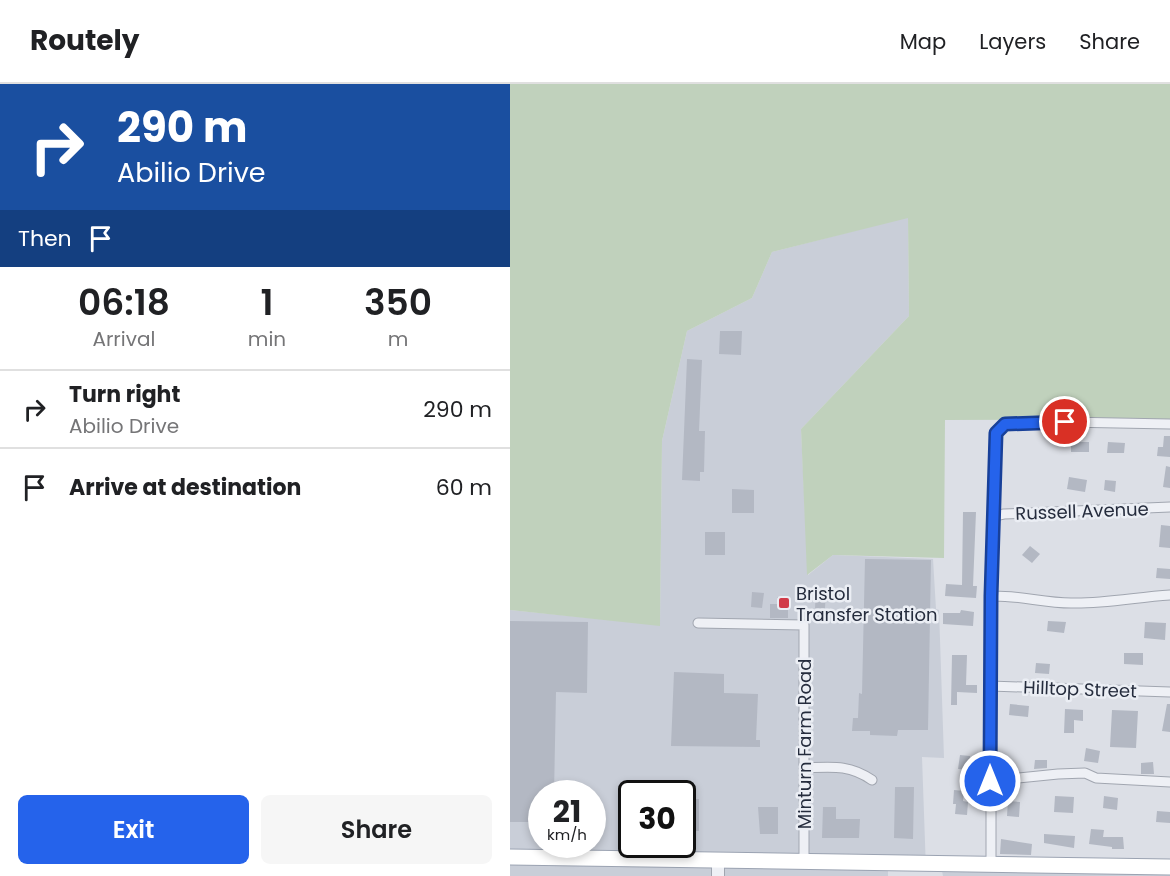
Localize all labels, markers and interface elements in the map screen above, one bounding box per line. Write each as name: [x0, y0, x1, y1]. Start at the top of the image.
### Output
text: Routely: [30, 21, 140, 60]
text: Map: [900, 27, 946, 56]
text: Layers: [979, 27, 1046, 56]
text: Share: [1079, 27, 1140, 56]
text: 290 m: [117, 98, 248, 157]
icon: right: [18, 108, 96, 186]
text: Abilio Drive: [117, 154, 266, 191]
icon: arrive: [84, 222, 117, 255]
text: Then: [18, 223, 72, 254]
text: 06:18: [78, 277, 170, 328]
text: 1: [260, 277, 273, 328]
text: 350: [364, 277, 432, 328]
text: Arrival: [92, 325, 155, 353]
text: min: [248, 325, 286, 353]
text: m: [388, 325, 408, 353]
text: Turn right: [69, 379, 180, 410]
icon: right: [18, 393, 51, 426]
text: 290 m: [423, 394, 492, 425]
pin: [1039, 396, 1090, 447]
icon: arrive: [1048, 405, 1081, 438]
text: Abilio Drive: [69, 412, 179, 440]
icon: arrive: [18, 471, 51, 504]
text: Arrive at destination: [69, 472, 301, 503]
text: 60 m: [436, 472, 492, 503]
street label: Russell Avenue: [1015, 496, 1149, 526]
place label: Bristol Transfer Station: [796, 581, 937, 627]
marker: Bristol Transfer Station: [777, 596, 791, 610]
street label: Minturn Farm Road: [792, 659, 817, 829]
street label: Hilltop Street: [1023, 675, 1137, 703]
position arrow: [958, 749, 1022, 813]
speed limit sign: 30: [618, 780, 696, 858]
text: 21: [553, 790, 581, 833]
button: Exit: [18, 795, 249, 864]
button: Share: [261, 795, 492, 864]
text: km/h: [547, 824, 587, 845]

